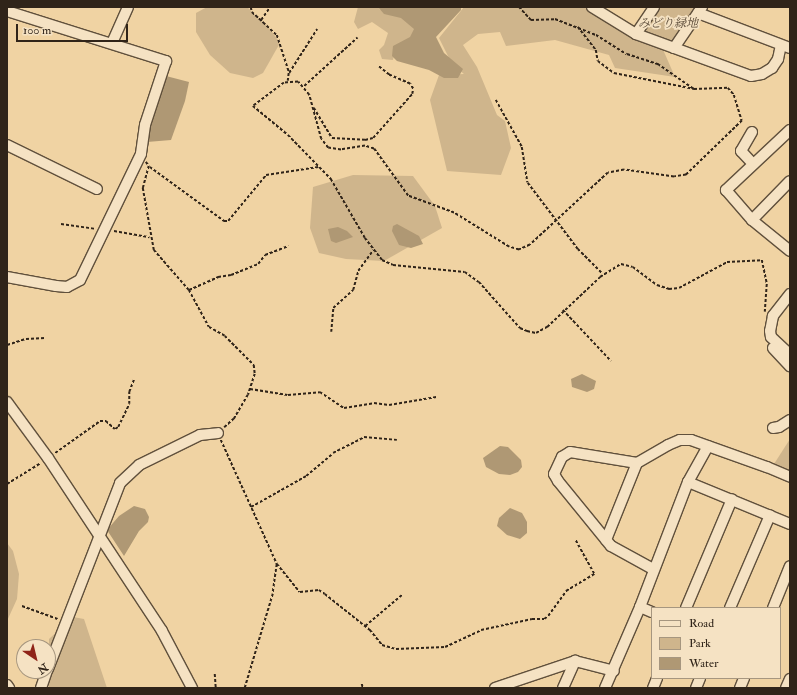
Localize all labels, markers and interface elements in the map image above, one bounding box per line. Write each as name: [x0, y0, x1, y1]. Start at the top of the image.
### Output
scale bar: [18, 16, 130, 42]
park label: みどり緑地: [638, 17, 698, 31]
text: 100 m: [23, 23, 51, 38]
legend: [651, 607, 781, 679]
text: Road: [689, 616, 714, 631]
text: Park: [689, 636, 711, 651]
north arrow: [16, 639, 56, 679]
text: Water: [689, 656, 718, 671]
text: N: [35, 660, 50, 677]

